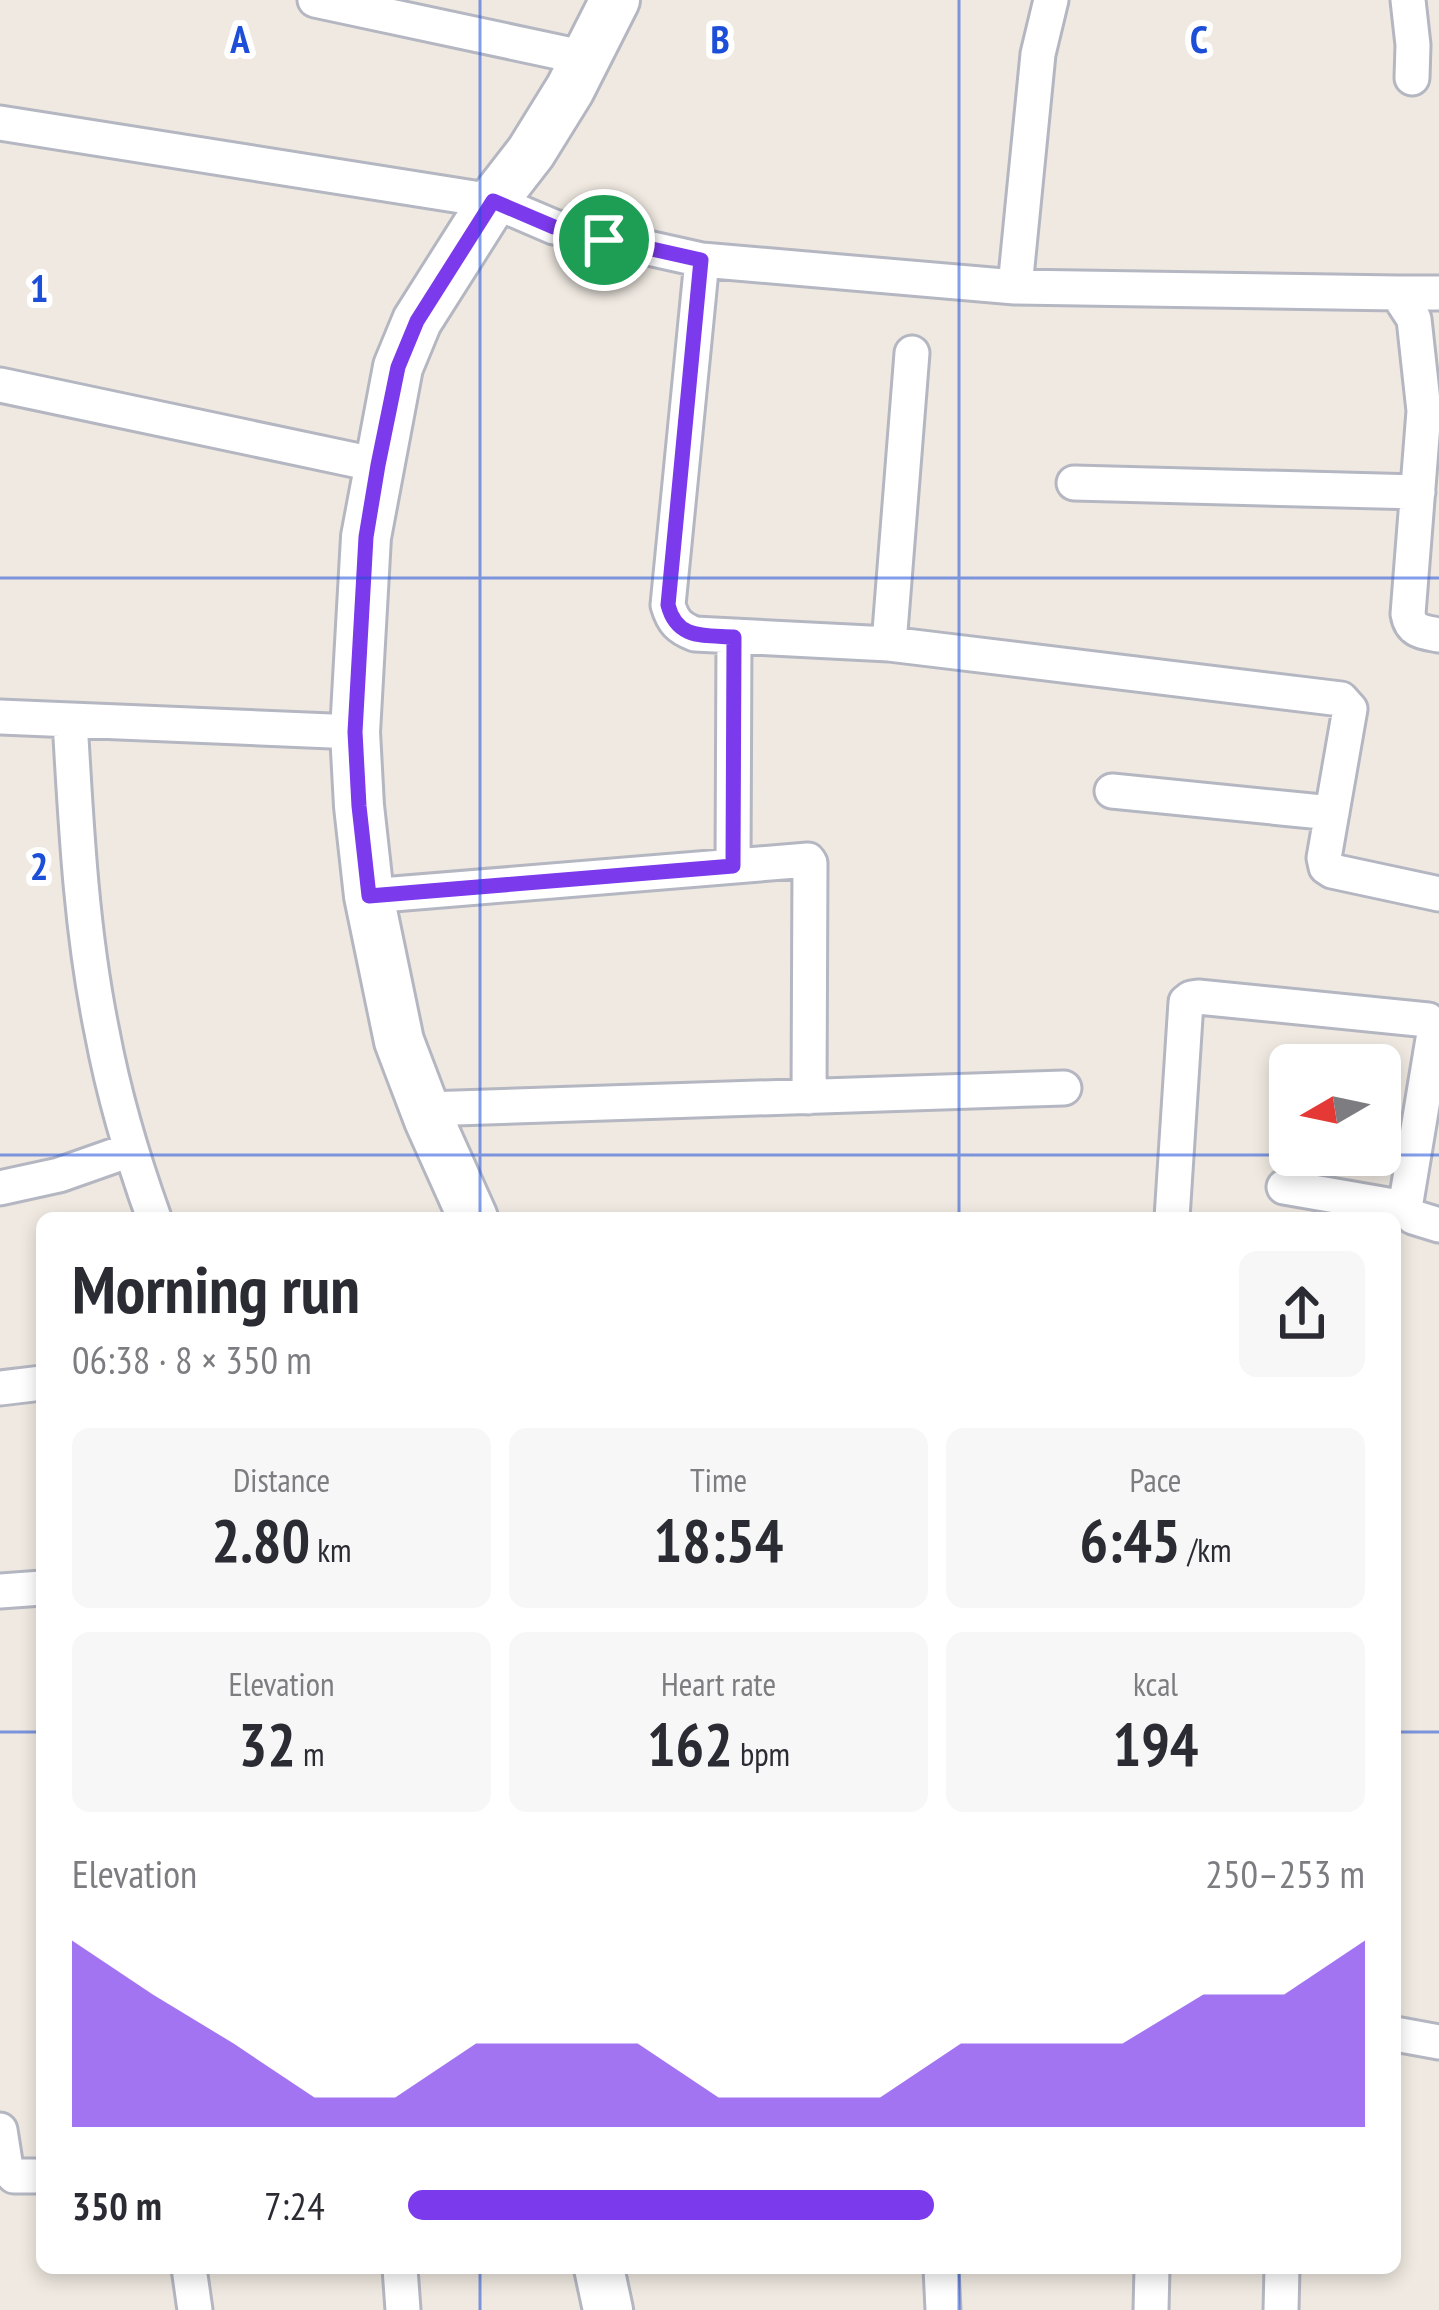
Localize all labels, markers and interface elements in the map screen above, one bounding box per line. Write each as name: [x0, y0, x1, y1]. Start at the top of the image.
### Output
text: A: [229, 13, 250, 64]
text: B: [710, 13, 730, 64]
text: C: [1190, 13, 1208, 64]
pin: [553, 189, 655, 291]
icon: arrive: [571, 207, 637, 273]
text: 1: [30, 262, 48, 313]
text: 2: [30, 840, 48, 891]
north arrow: [1269, 1044, 1401, 1176]
map controls: [1269, 1044, 1401, 1176]
text: Morning run: [72, 1246, 360, 1331]
button: share: [1239, 1251, 1365, 1377]
text: 06:38 · 8 × 350 m: [72, 1334, 312, 1385]
text: Distance: [233, 1458, 330, 1501]
text: Time: [690, 1458, 747, 1501]
text: Pace: [1129, 1458, 1182, 1501]
text: 2.80: [211, 1501, 310, 1579]
text: 18:54: [654, 1501, 783, 1579]
text: 6:45: [1079, 1501, 1181, 1579]
text: km: [310, 1528, 352, 1571]
text: /km: [1181, 1528, 1232, 1571]
text: Elevation: [229, 1662, 334, 1705]
text: Heart rate: [661, 1662, 776, 1705]
text: kcal: [1133, 1662, 1178, 1705]
text: 32: [239, 1705, 296, 1783]
text: 162: [647, 1705, 733, 1783]
text: 194: [1112, 1705, 1199, 1783]
text: m: [296, 1732, 324, 1775]
text: bpm: [733, 1732, 790, 1775]
text: Elevation: [72, 1848, 197, 1899]
text: 250–253 m: [1205, 1848, 1365, 1899]
text: 350 m: [72, 2180, 162, 2231]
text: 7:24: [264, 2180, 325, 2231]

